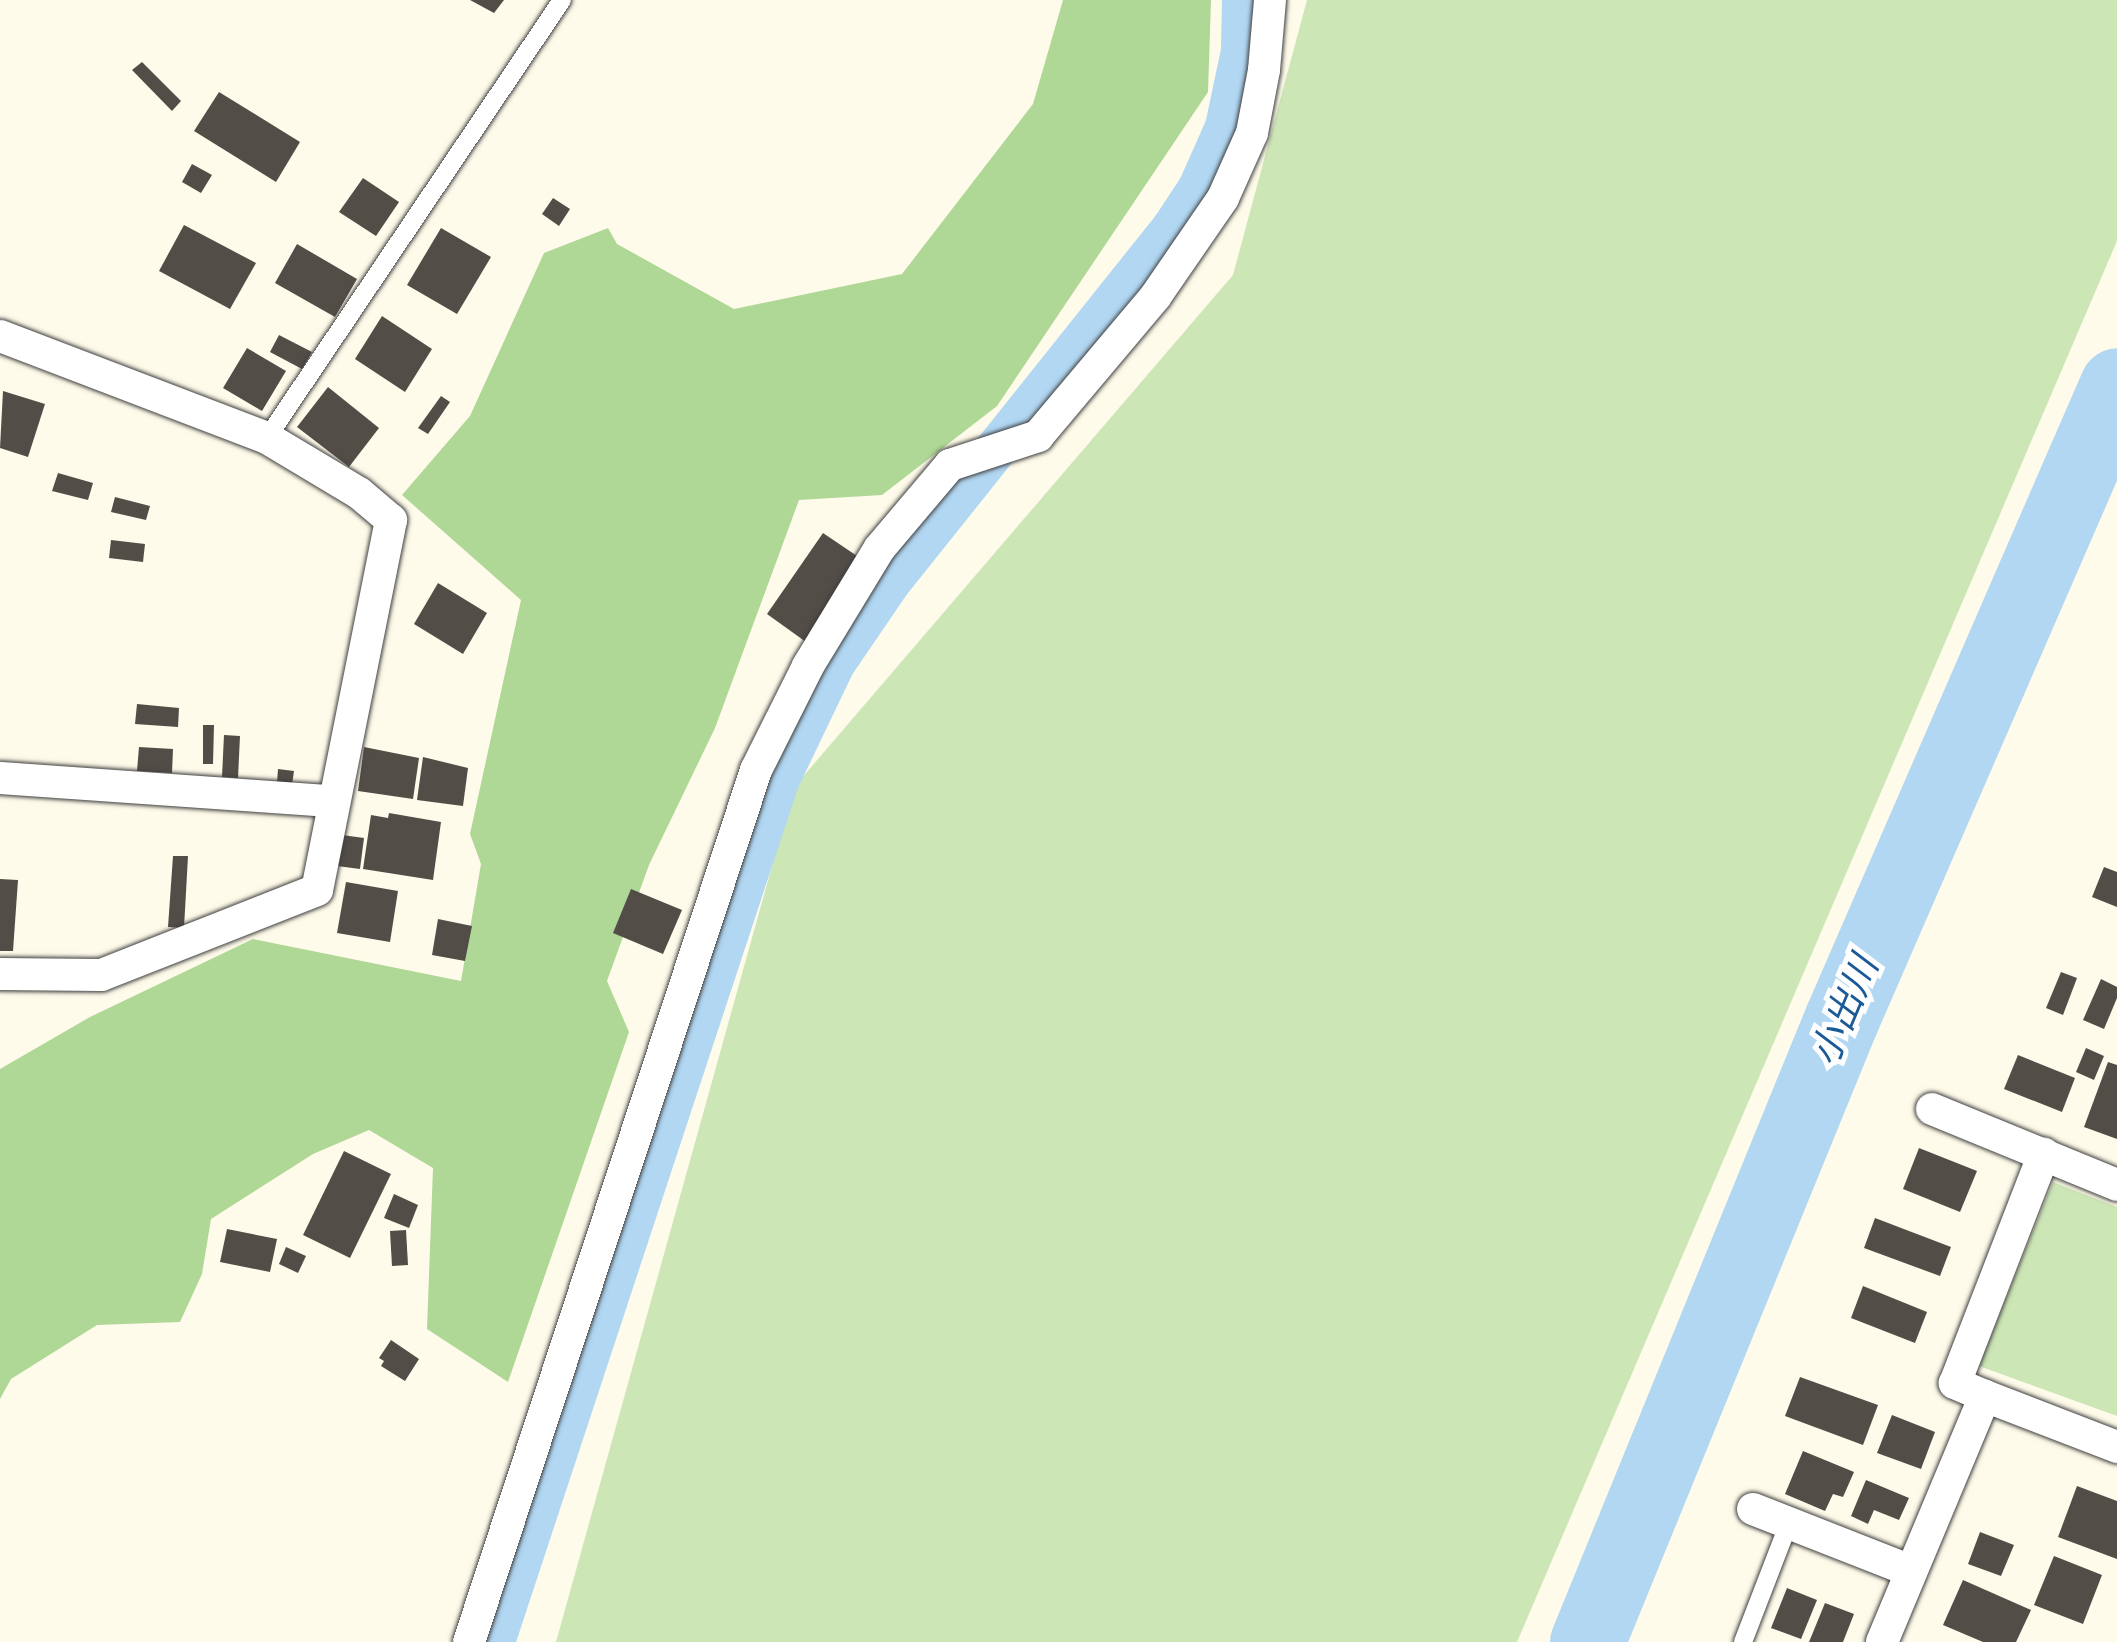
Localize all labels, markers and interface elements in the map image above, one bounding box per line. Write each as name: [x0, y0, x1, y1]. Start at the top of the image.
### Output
water label: 小出川: [1802, 950, 1888, 1072]

